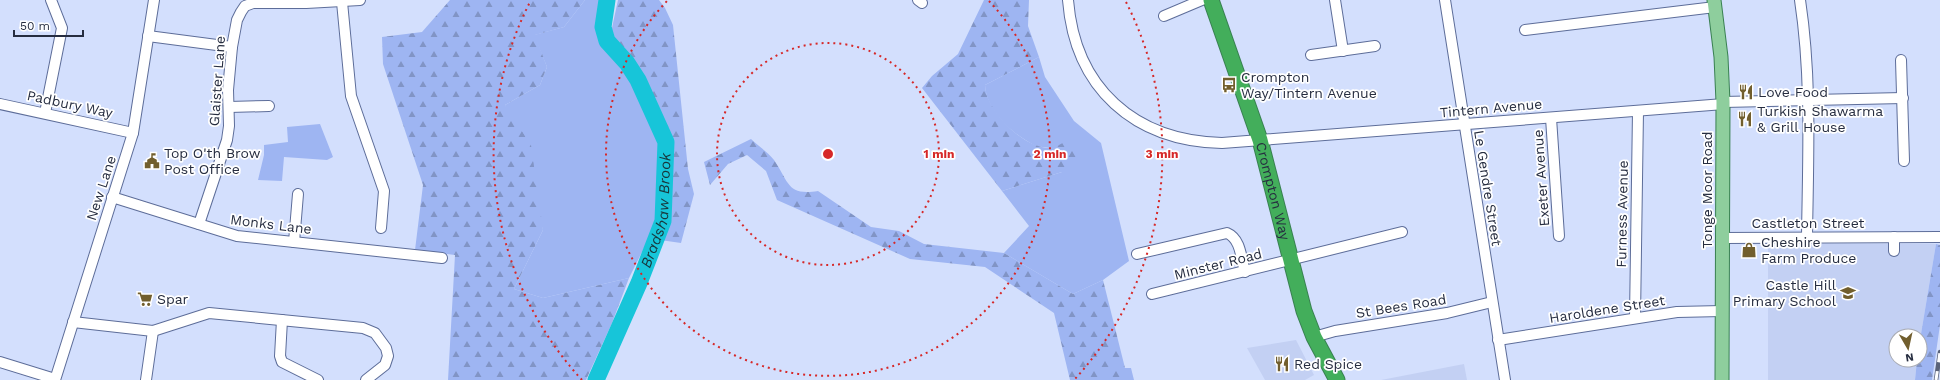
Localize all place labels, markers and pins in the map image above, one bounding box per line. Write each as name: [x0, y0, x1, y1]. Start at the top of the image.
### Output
place label: Crompton Way/Tintern Avenue: [1241, 69, 1377, 101]
bus stop icon: Crompton Way/Tintern Avenue: [1220, 76, 1238, 94]
restaurant icon: Love Food: [1737, 83, 1755, 101]
place label: Love Food: [1758, 84, 1828, 100]
place label: Turkish Shawarma & Grill House: [1757, 103, 1883, 135]
restaurant icon: Turkish Shawarma & Grill House: [1736, 110, 1754, 128]
place label: Top O'th Brow Post Office: [164, 145, 261, 177]
centre of rings: [821, 147, 835, 161]
public building icon: Top O'th Brow Post Office: [143, 152, 161, 170]
place label: Cheshire Farm Produce: [1761, 234, 1856, 266]
shop icon: Cheshire Farm Produce: [1740, 241, 1758, 259]
place label: Castle Hill Primary School: [1733, 277, 1837, 309]
school or university icon: Castle Hill Primary School: [1839, 284, 1857, 302]
supermarket icon: Spar: [136, 290, 154, 308]
place label: Spar: [157, 291, 189, 307]
restaurant icon: Red Spice: [1273, 355, 1291, 373]
place label: Red Spice: [1294, 356, 1362, 372]

